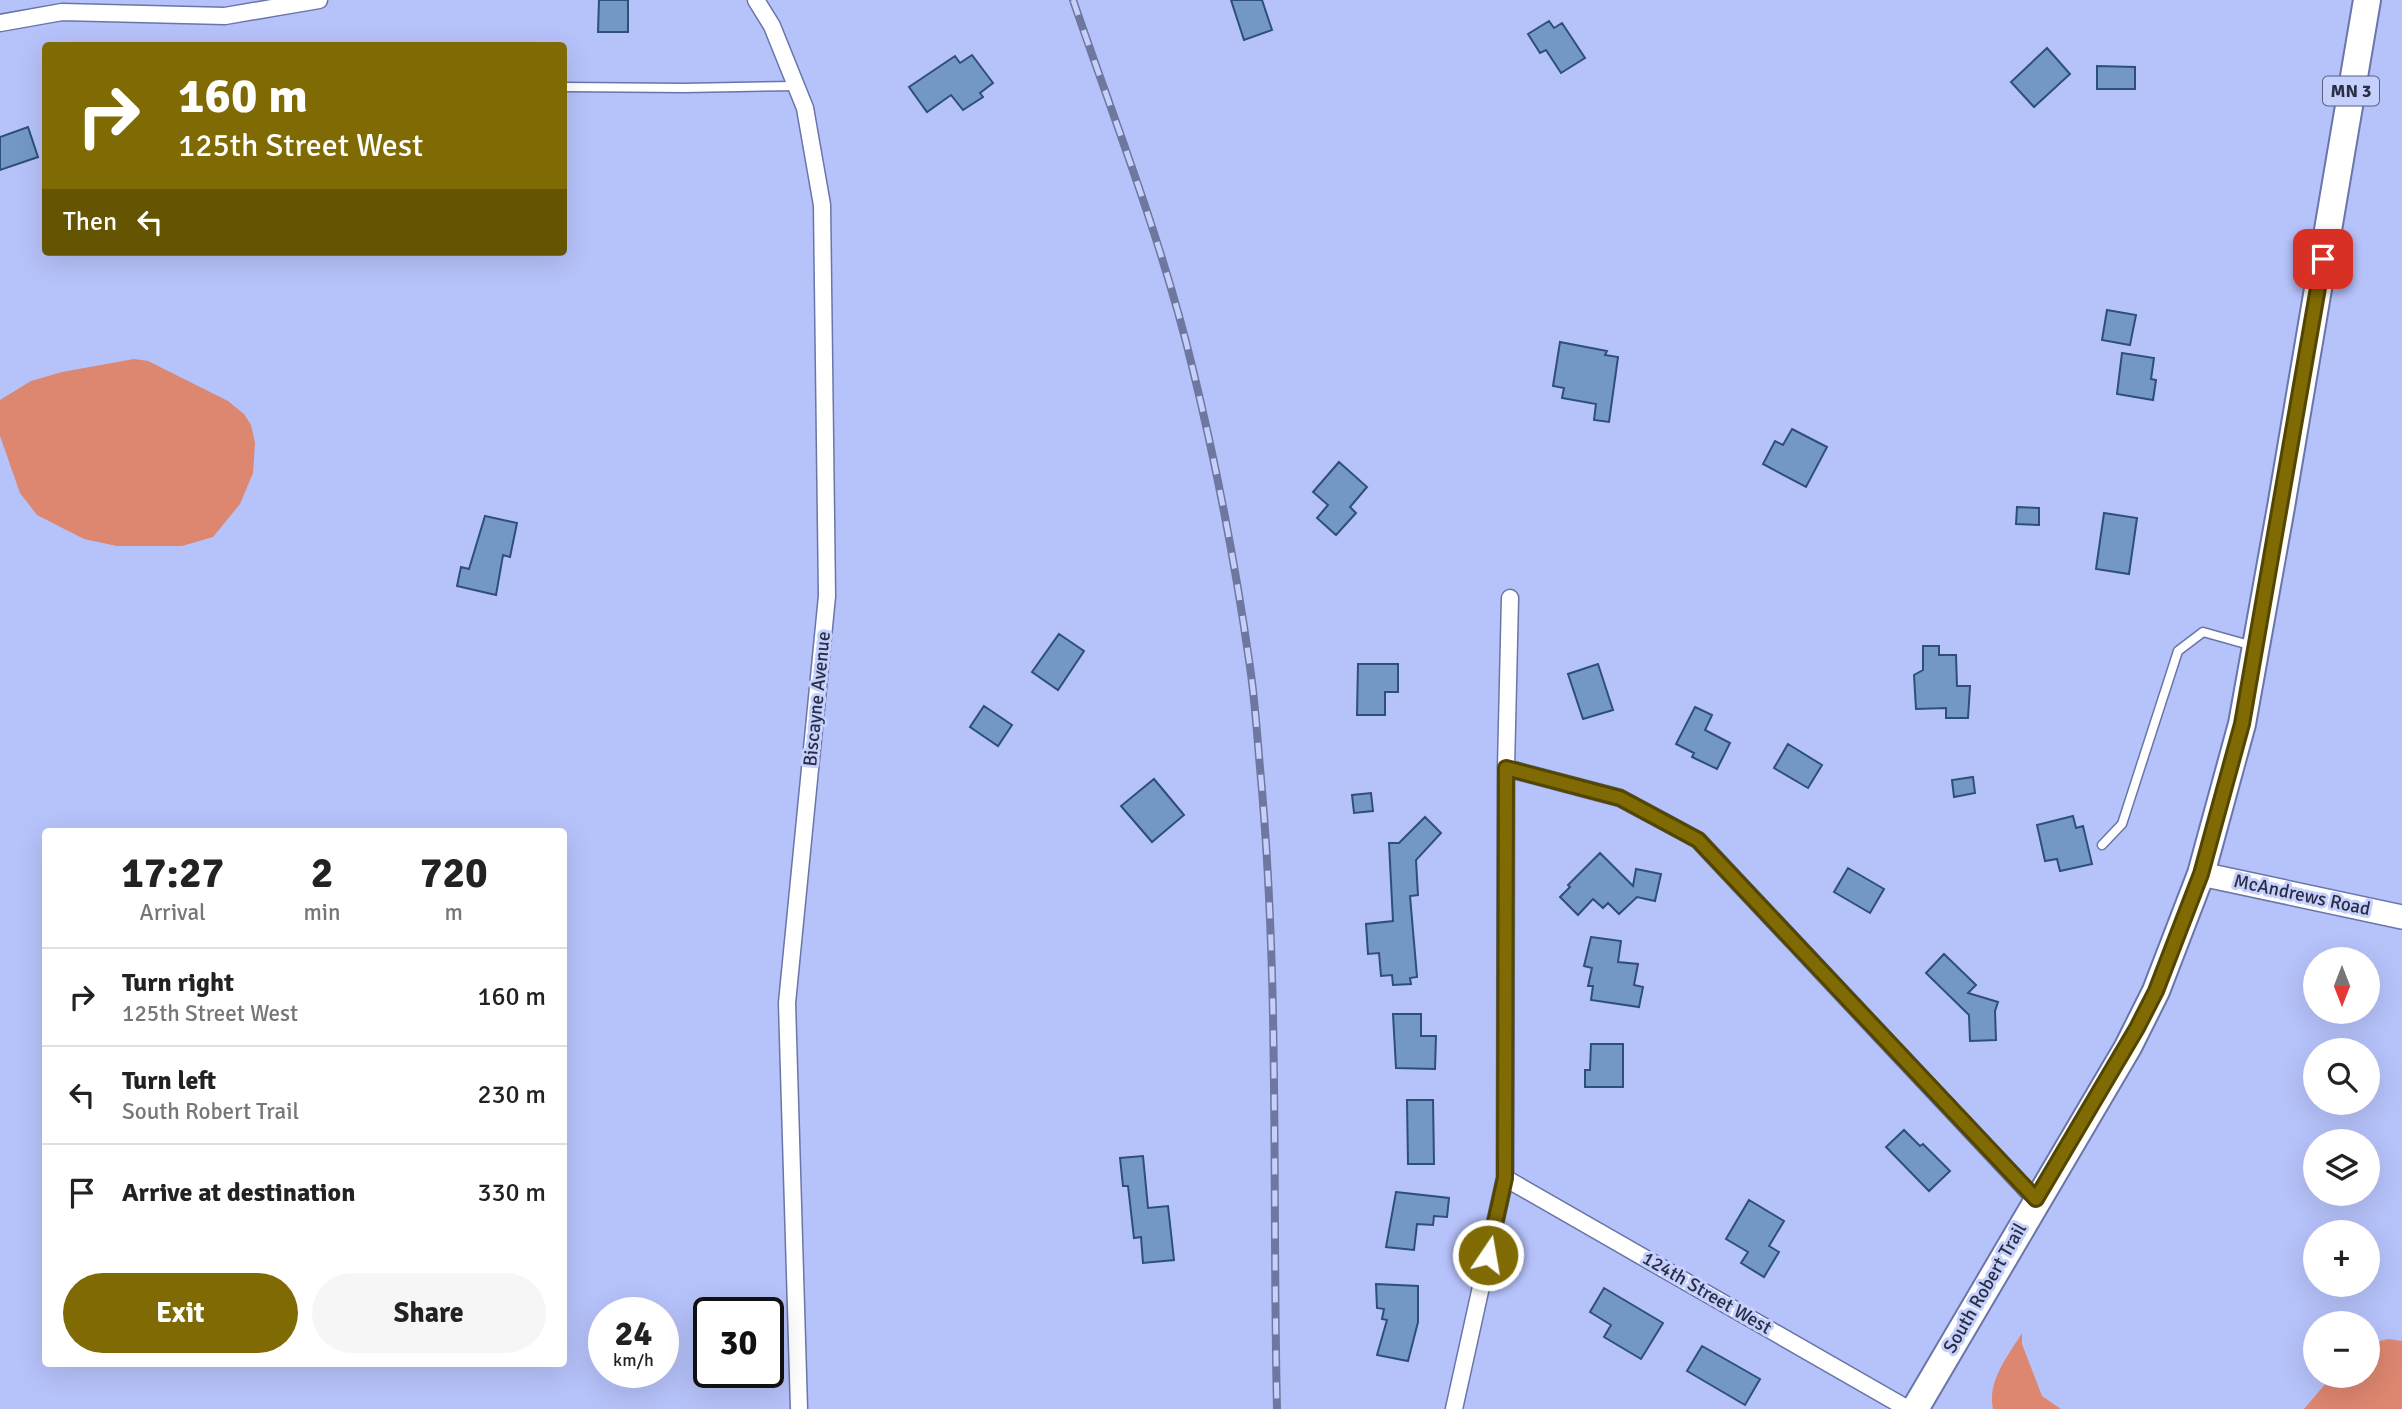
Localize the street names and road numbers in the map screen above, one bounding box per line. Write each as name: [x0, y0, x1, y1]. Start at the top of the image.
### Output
road number: MN 3: [2323, 76, 2379, 106]
street label: Biscayne Avenue: [798, 630, 836, 768]
street label: McAndrews Road: [2231, 869, 2373, 921]
street label: South Robert Trail: [1938, 1219, 2032, 1357]
street label: 124th Street West: [1638, 1246, 1776, 1340]

